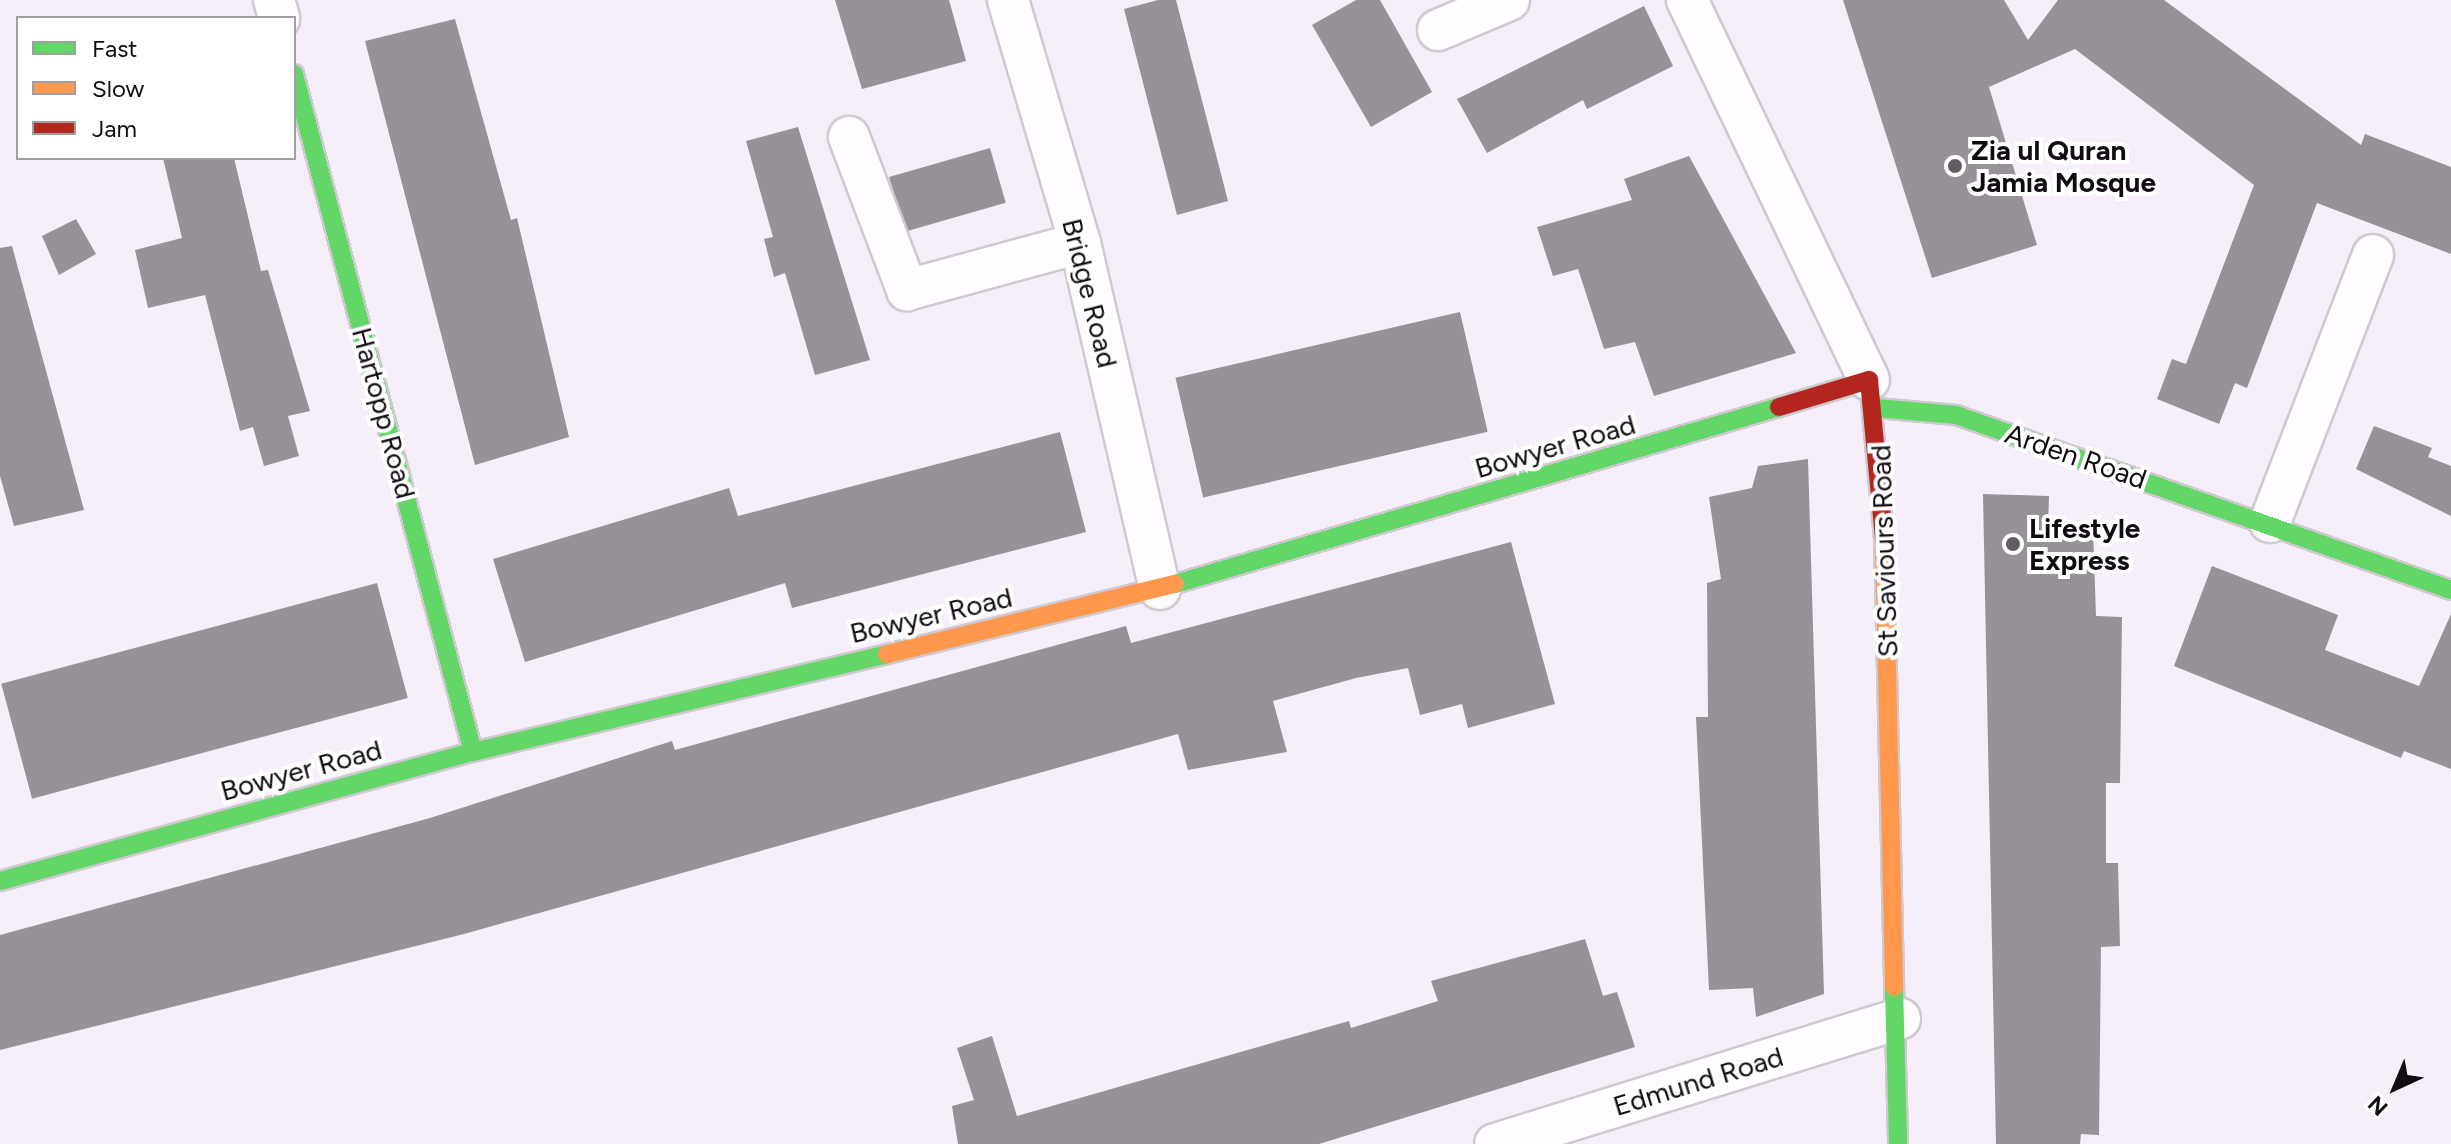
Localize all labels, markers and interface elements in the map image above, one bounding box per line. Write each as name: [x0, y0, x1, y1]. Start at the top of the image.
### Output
legend: [16, 16, 296, 160]
text: Fast: [92, 34, 137, 63]
text: Slow: [92, 74, 144, 103]
text: Jam: [92, 114, 137, 143]
place label: Zia ul Quran Jamia Mosque: [1971, 133, 2156, 199]
marker: Zia ul Quran Jamia Mosque: [1946, 157, 1964, 175]
street label: Bridge Road: [1055, 215, 1125, 371]
street label: Hartopp Road: [345, 324, 423, 502]
street label: Bowyer Road: [1471, 407, 1639, 485]
street label: Arden Road: [2001, 416, 2151, 496]
street label: St Saviours Road: [1863, 444, 1905, 658]
place label: Lifestyle Express: [2029, 511, 2140, 577]
marker: Lifestyle Express: [2004, 535, 2022, 553]
street label: Bowyer Road: [847, 580, 1015, 650]
street label: Bowyer Road: [217, 732, 385, 808]
street label: Edmund Road: [1609, 1039, 1787, 1123]
north arrow: [2355, 1048, 2435, 1128]
text: N: [2362, 1090, 2393, 1121]

